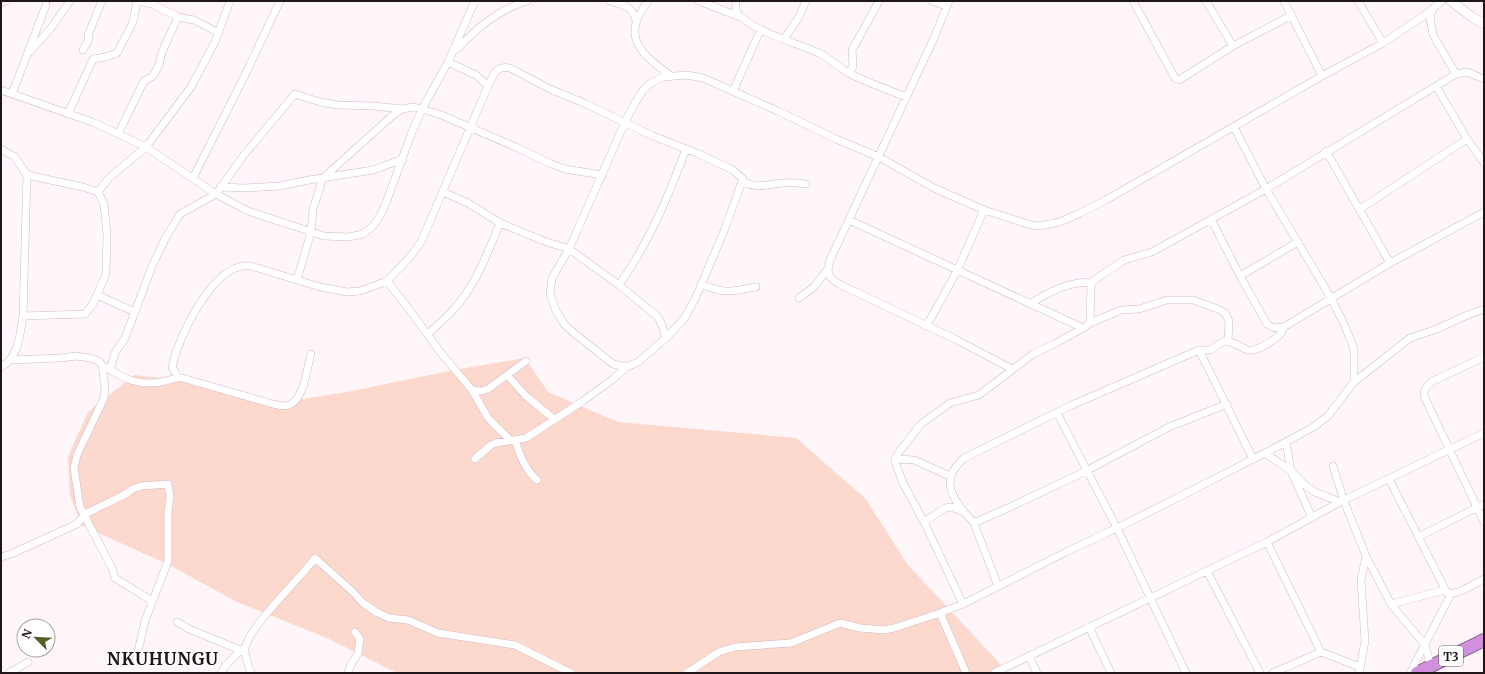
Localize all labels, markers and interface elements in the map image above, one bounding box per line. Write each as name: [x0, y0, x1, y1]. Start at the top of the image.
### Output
north arrow: [16, 618, 56, 658]
text: N: [19, 627, 35, 641]
road number: T3: [1439, 646, 1463, 666]
district label: NKUHUNGU: [107, 648, 219, 670]

